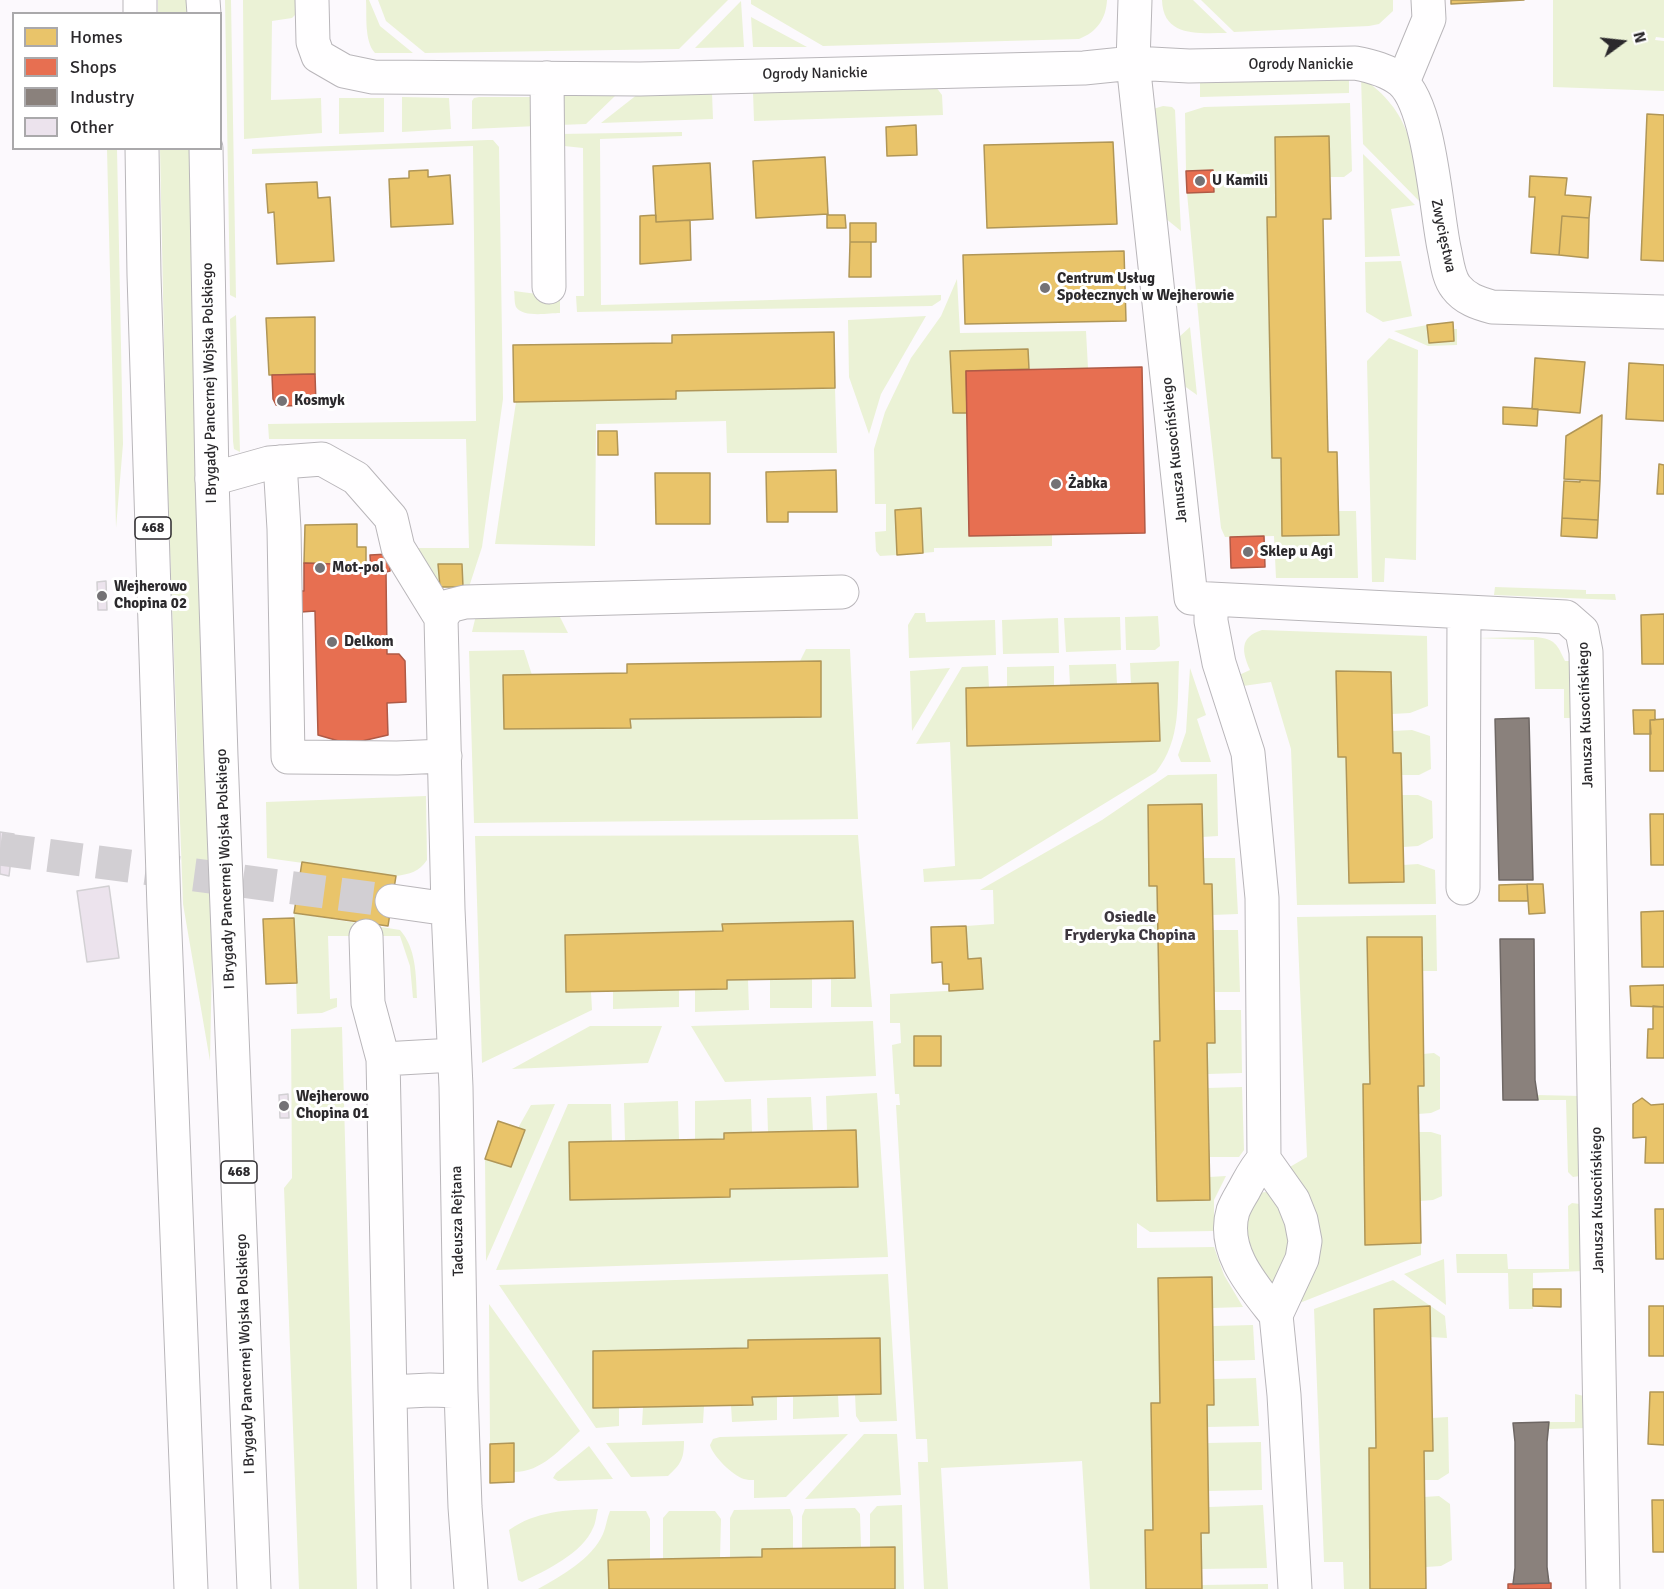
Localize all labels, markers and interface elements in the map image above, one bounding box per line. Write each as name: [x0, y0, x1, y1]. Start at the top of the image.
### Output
legend: [12, 12, 222, 150]
north arrow: [1592, 12, 1652, 72]
text: Homes: [70, 26, 123, 48]
text: N: [1628, 29, 1650, 45]
text: Shops: [70, 56, 117, 78]
street label: Ogrody Nanickie: [1248, 56, 1354, 74]
street label: Ogrody Nanickie: [762, 64, 868, 84]
text: Industry: [70, 86, 134, 108]
text: Other: [70, 116, 114, 138]
place label: U Kamili: [1212, 172, 1268, 190]
marker: U Kamili: [1193, 174, 1207, 188]
street label: Zwycięstwa: [1426, 198, 1460, 274]
street label: I Brygady Pancernej Wojska Polskiego: [199, 262, 221, 504]
place label: Centrum Usług Społecznych w Wejherowie: [1057, 270, 1234, 305]
marker: Centrum Usług Społecznych w Wejherowie: [1038, 281, 1052, 295]
street label: Janusza Kusocińskiego: [1158, 376, 1192, 524]
place label: Kosmyk: [294, 392, 345, 410]
marker: Kosmyk: [275, 394, 289, 408]
place label: Żabka: [1068, 475, 1108, 493]
marker: Żabka: [1049, 477, 1063, 491]
road number: 468: [135, 517, 171, 539]
place label: Sklep u Agi: [1260, 543, 1333, 561]
marker: Sklep u Agi: [1241, 545, 1255, 559]
place label: Mot-pol: [332, 559, 384, 577]
marker: Mot-pol: [313, 561, 327, 575]
place label: Wejherowo Chopina 02: [114, 578, 187, 613]
marker: Wejherowo Chopina 02: [95, 589, 109, 603]
place label: Delkom: [344, 633, 394, 651]
marker: Delkom: [325, 635, 339, 649]
street label: Janusza Kusocińskiego: [1574, 641, 1598, 789]
street label: I Brygady Pancernej Wojska Polskiego: [213, 748, 239, 990]
district label: Osiedle Fryderyka Chopina: [1064, 908, 1196, 946]
place label: Wejherowo Chopina 01: [296, 1088, 369, 1123]
marker: Wejherowo Chopina 01: [277, 1099, 291, 1113]
street label: Janusza Kusocińskiego: [1588, 1127, 1608, 1273]
road number: 468: [221, 1161, 257, 1183]
street label: Tadeusza Rejtana: [448, 1165, 468, 1277]
street label: I Brygady Pancernej Wojska Polskiego: [233, 1233, 259, 1475]

